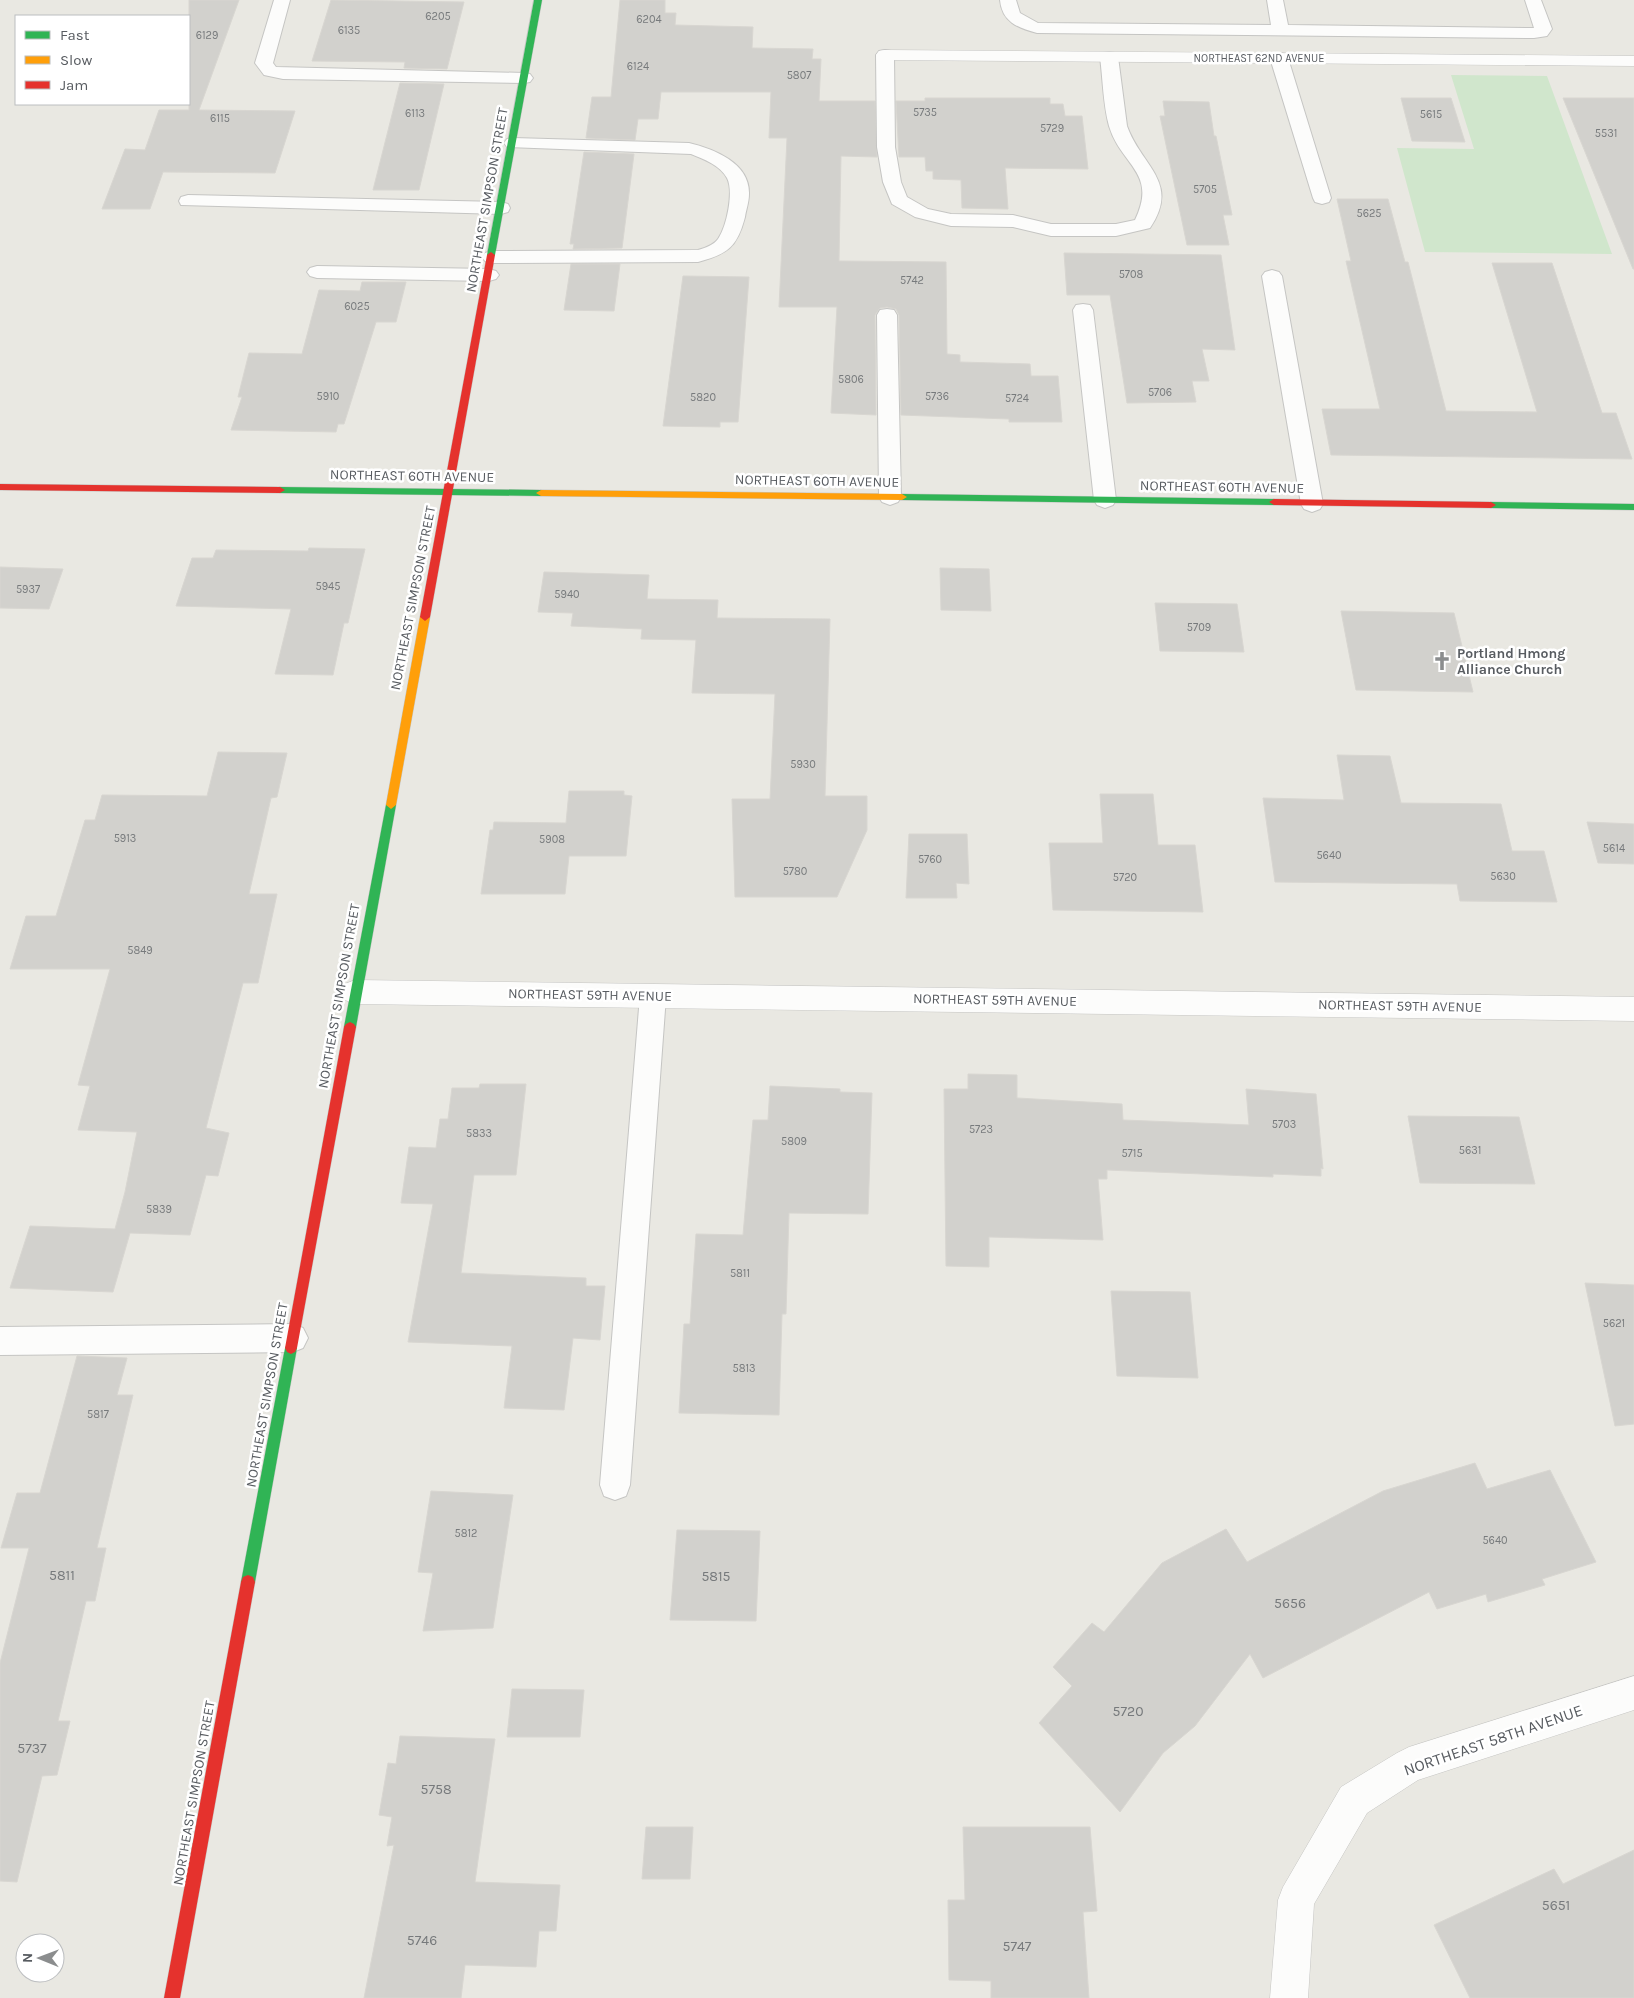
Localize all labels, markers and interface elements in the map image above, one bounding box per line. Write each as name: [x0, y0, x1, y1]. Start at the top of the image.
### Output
house number: 6205: [425, 10, 451, 23]
house number: 6204: [636, 13, 662, 26]
legend: [15, 15, 190, 105]
house number: 6135: [338, 24, 360, 37]
text: Fast: [60, 26, 90, 44]
house number: 6129: [196, 29, 218, 42]
text: Slow: [60, 51, 92, 69]
street label: NORTHEAST 62ND AVENUE: [1194, 52, 1324, 65]
house number: 6124: [627, 60, 649, 73]
house number: 5807: [787, 69, 811, 82]
text: Jam: [60, 76, 88, 94]
street label: NORTHEAST SIMPSON STREET: [462, 106, 512, 294]
house number: 5735: [913, 106, 937, 119]
house number: 6113: [405, 107, 425, 120]
house number: 5615: [1420, 108, 1442, 121]
house number: 6115: [210, 112, 230, 125]
house number: 5729: [1040, 122, 1064, 135]
house number: 5531: [1595, 127, 1617, 140]
house number: 5705: [1193, 183, 1217, 196]
house number: 5625: [1356, 207, 1382, 220]
house number: 5708: [1119, 268, 1144, 281]
house number: 5742: [900, 274, 924, 287]
house number: 6025: [344, 300, 370, 313]
house number: 5806: [838, 373, 864, 386]
house number: 5706: [1148, 386, 1172, 399]
house number: 5910: [317, 390, 339, 403]
house number: 5736: [925, 390, 949, 403]
house number: 5820: [690, 391, 716, 404]
house number: 5724: [1005, 392, 1029, 405]
street label: NORTHEAST 60TH AVENUE: [330, 466, 494, 486]
street label: NORTHEAST 60TH AVENUE: [735, 471, 899, 491]
street label: NORTHEAST 60TH AVENUE: [1140, 477, 1304, 497]
street label: NORTHEAST SIMPSON STREET: [387, 504, 439, 692]
house number: 5945: [316, 580, 340, 593]
house number: 5937: [16, 583, 40, 596]
house number: 5940: [554, 588, 580, 601]
house number: 5709: [1187, 621, 1211, 634]
place label: Portland Hmong Alliance Church: [1457, 645, 1565, 678]
church icon: Portland Hmong Alliance Church: [1431, 650, 1453, 672]
house number: 5930: [790, 758, 816, 771]
house number: 5913: [114, 832, 136, 845]
house number: 5908: [539, 833, 565, 846]
house number: 5614: [1603, 842, 1625, 855]
house number: 5640: [1316, 849, 1342, 862]
house number: 5760: [918, 853, 942, 866]
house number: 5780: [783, 865, 807, 878]
house number: 5630: [1490, 870, 1516, 883]
house number: 5720: [1113, 871, 1137, 884]
street label: NORTHEAST SIMPSON STREET: [314, 902, 364, 1090]
house number: 5849: [127, 944, 153, 957]
street label: NORTHEAST 59TH AVENUE: [508, 985, 672, 1005]
street label: NORTHEAST 59TH AVENUE: [913, 990, 1077, 1010]
street label: NORTHEAST 59TH AVENUE: [1318, 996, 1482, 1016]
house number: 5703: [1272, 1118, 1296, 1131]
house number: 5723: [969, 1123, 993, 1136]
house number: 5833: [466, 1127, 492, 1140]
house number: 5809: [781, 1135, 807, 1148]
house number: 5631: [1459, 1144, 1481, 1157]
house number: 5715: [1121, 1147, 1143, 1160]
house number: 5839: [146, 1203, 172, 1216]
house number: 5811: [730, 1267, 750, 1280]
street label: NORTHEAST SIMPSON STREET: [242, 1301, 292, 1489]
house number: 5621: [1603, 1317, 1625, 1330]
house number: 5813: [732, 1362, 756, 1375]
house number: 5817: [87, 1408, 109, 1421]
house number: 5812: [455, 1527, 477, 1540]
house number: 5640: [1482, 1534, 1508, 1547]
house number: 5811: [49, 1567, 75, 1584]
house number: 5815: [701, 1568, 731, 1585]
house number: 5656: [1274, 1595, 1306, 1612]
street label: NORTHEAST SIMPSON STREET: [169, 1699, 219, 1887]
street label: NORTHEAST 58TH AVENUE: [1401, 1700, 1585, 1780]
house number: 5720: [1113, 1703, 1143, 1720]
house number: 5737: [17, 1740, 47, 1757]
house number: 5758: [421, 1781, 451, 1798]
house number: 5651: [1542, 1897, 1570, 1914]
house number: 5746: [407, 1932, 437, 1949]
north arrow: [15, 1933, 65, 1983]
house number: 5747: [1003, 1938, 1032, 1955]
text: N: [19, 1953, 36, 1963]

